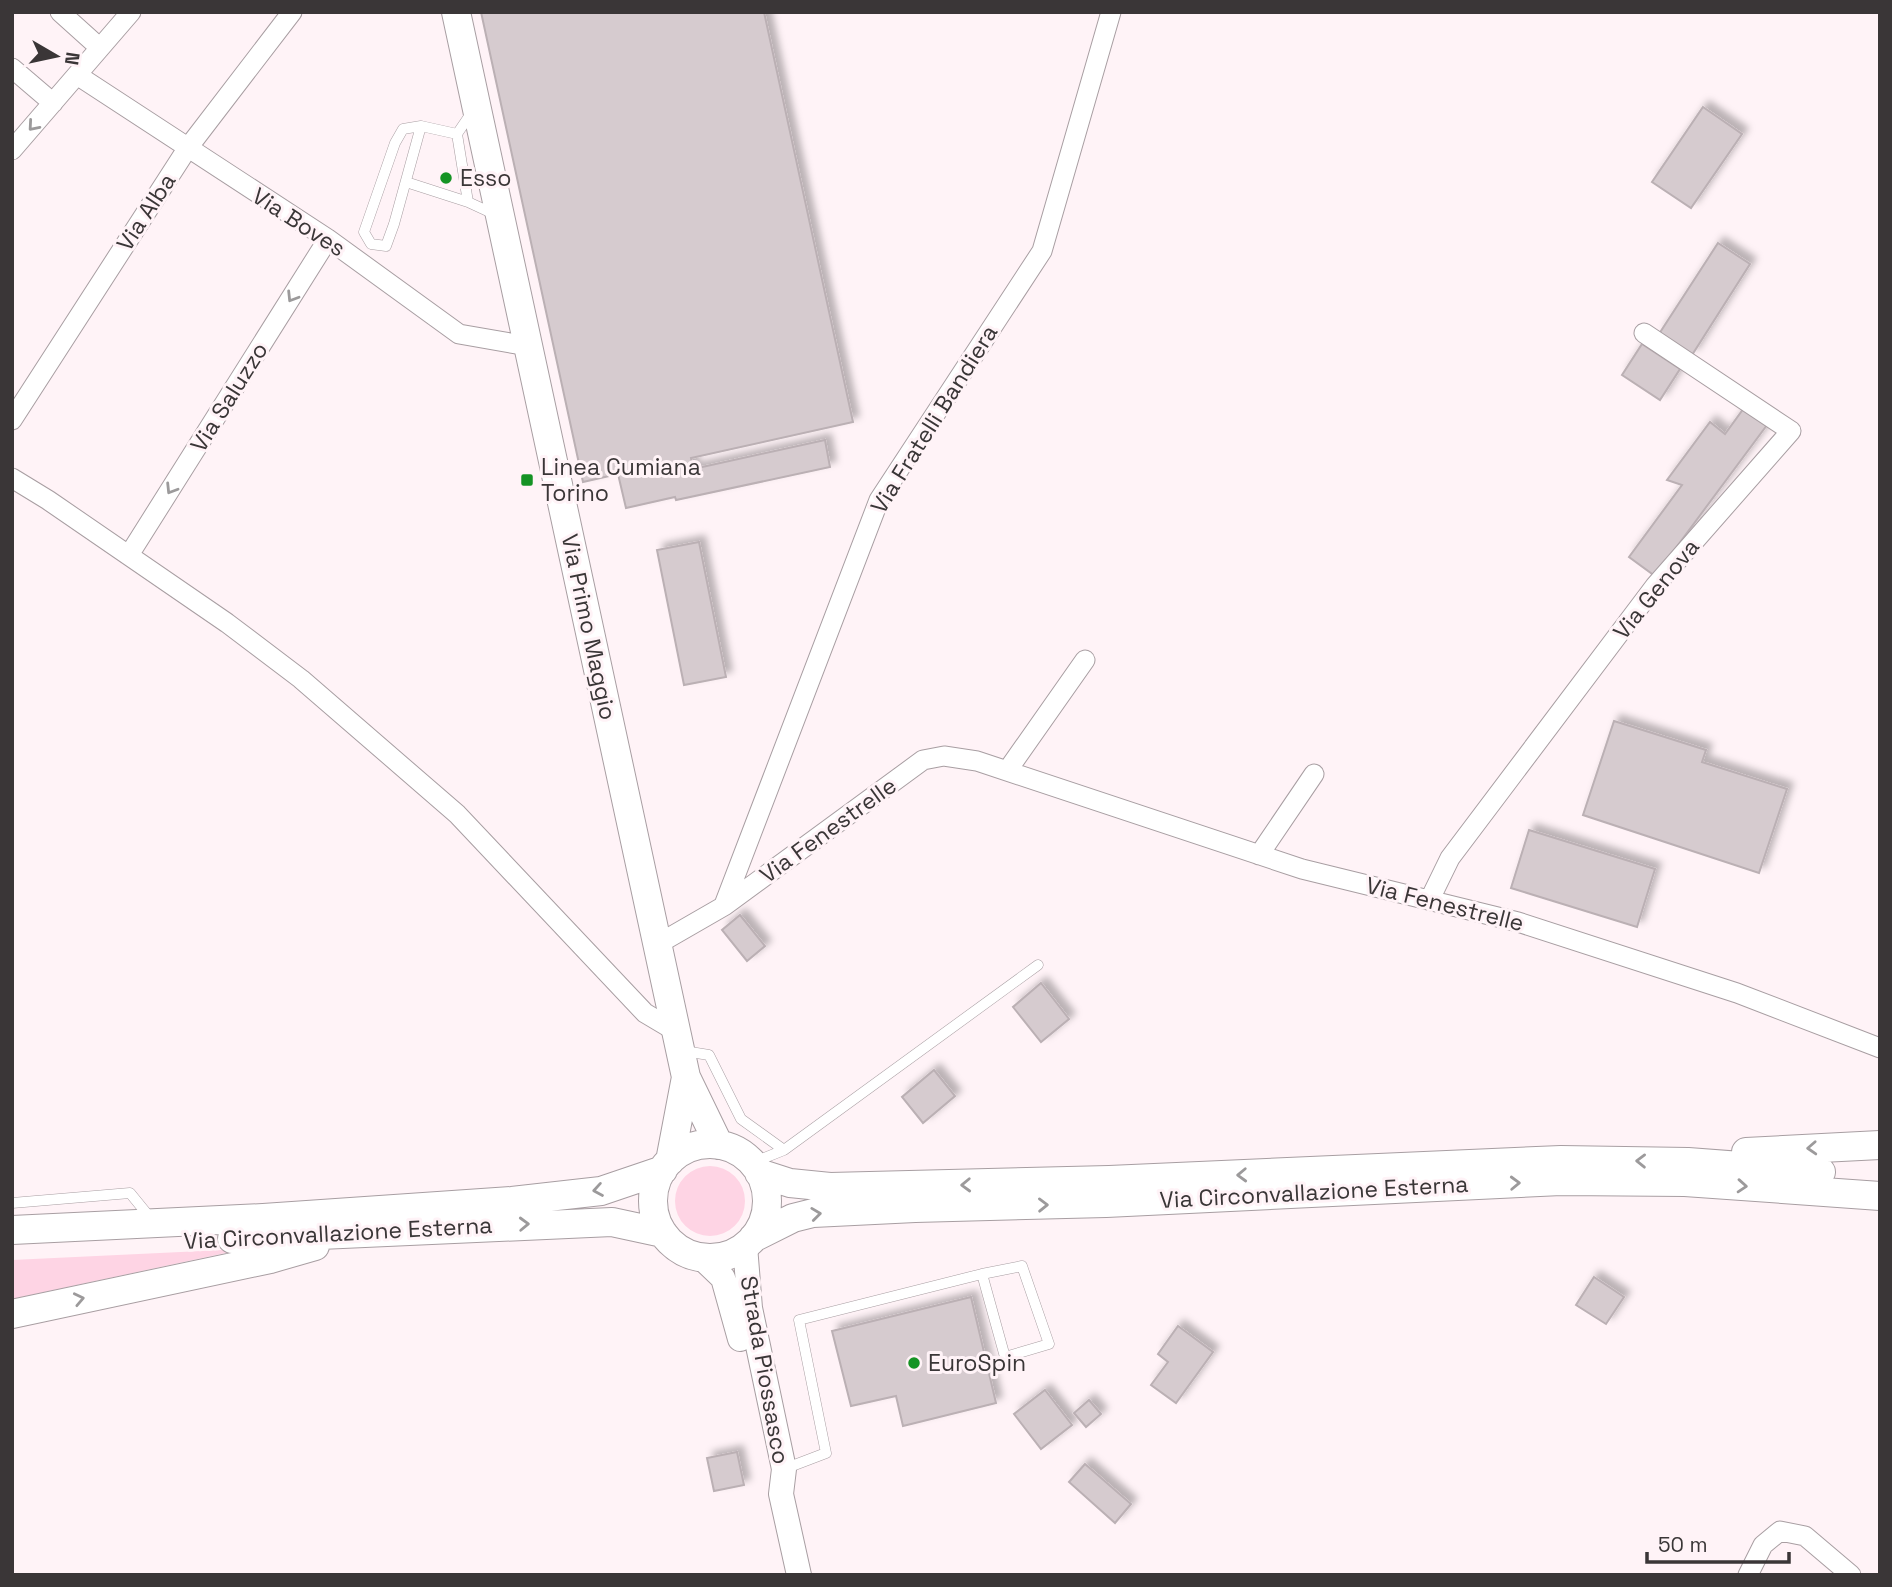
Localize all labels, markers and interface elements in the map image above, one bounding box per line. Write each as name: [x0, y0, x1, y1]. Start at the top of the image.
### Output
north arrow: [21, 21, 91, 91]
text: N: [59, 50, 86, 67]
one-way arrow: [29, 118, 41, 131]
place label: Esso: [460, 163, 511, 193]
street label: Via Alba: [110, 167, 182, 257]
marker: Esso: [438, 170, 454, 186]
street label: Via Boves: [247, 181, 351, 263]
one-way arrow: [287, 289, 300, 302]
street label: Via Fratelli Bandiera: [864, 319, 1004, 519]
street label: Via Saluzzo: [183, 337, 275, 457]
place label: Linea Cumiana Torino: [541, 452, 701, 508]
marker: Linea Cumiana Torino: [519, 472, 535, 488]
one-way arrow: [166, 482, 179, 495]
street label: Via Primo Maggio: [555, 531, 623, 723]
street label: Via Genova: [1606, 533, 1706, 645]
street label: Via Fenestrelle: [754, 770, 902, 890]
street label: Via Fenestrelle: [1363, 870, 1527, 938]
one-way arrow: [1806, 1140, 1817, 1155]
one-way arrow: [1635, 1153, 1645, 1169]
one-way arrow: [1236, 1167, 1247, 1182]
street label: Via Circonvallazione Esterna: [1159, 1169, 1469, 1215]
one-way arrow: [1510, 1175, 1521, 1190]
one-way arrow: [960, 1177, 971, 1192]
one-way arrow: [1737, 1178, 1748, 1193]
one-way arrow: [592, 1182, 604, 1197]
one-way arrow: [1038, 1197, 1049, 1212]
one-way arrow: [810, 1206, 822, 1221]
street label: Via Circonvallazione Esterna: [183, 1210, 493, 1256]
one-way arrow: [519, 1217, 530, 1232]
street label: Strada Piossasco: [734, 1273, 796, 1467]
one-way arrow: [73, 1293, 85, 1308]
place label: EuroSpin: [928, 1348, 1026, 1378]
marker: EuroSpin: [906, 1355, 922, 1371]
scale bar: [1647, 1520, 1789, 1564]
text: 50 m: [1658, 1531, 1708, 1558]

